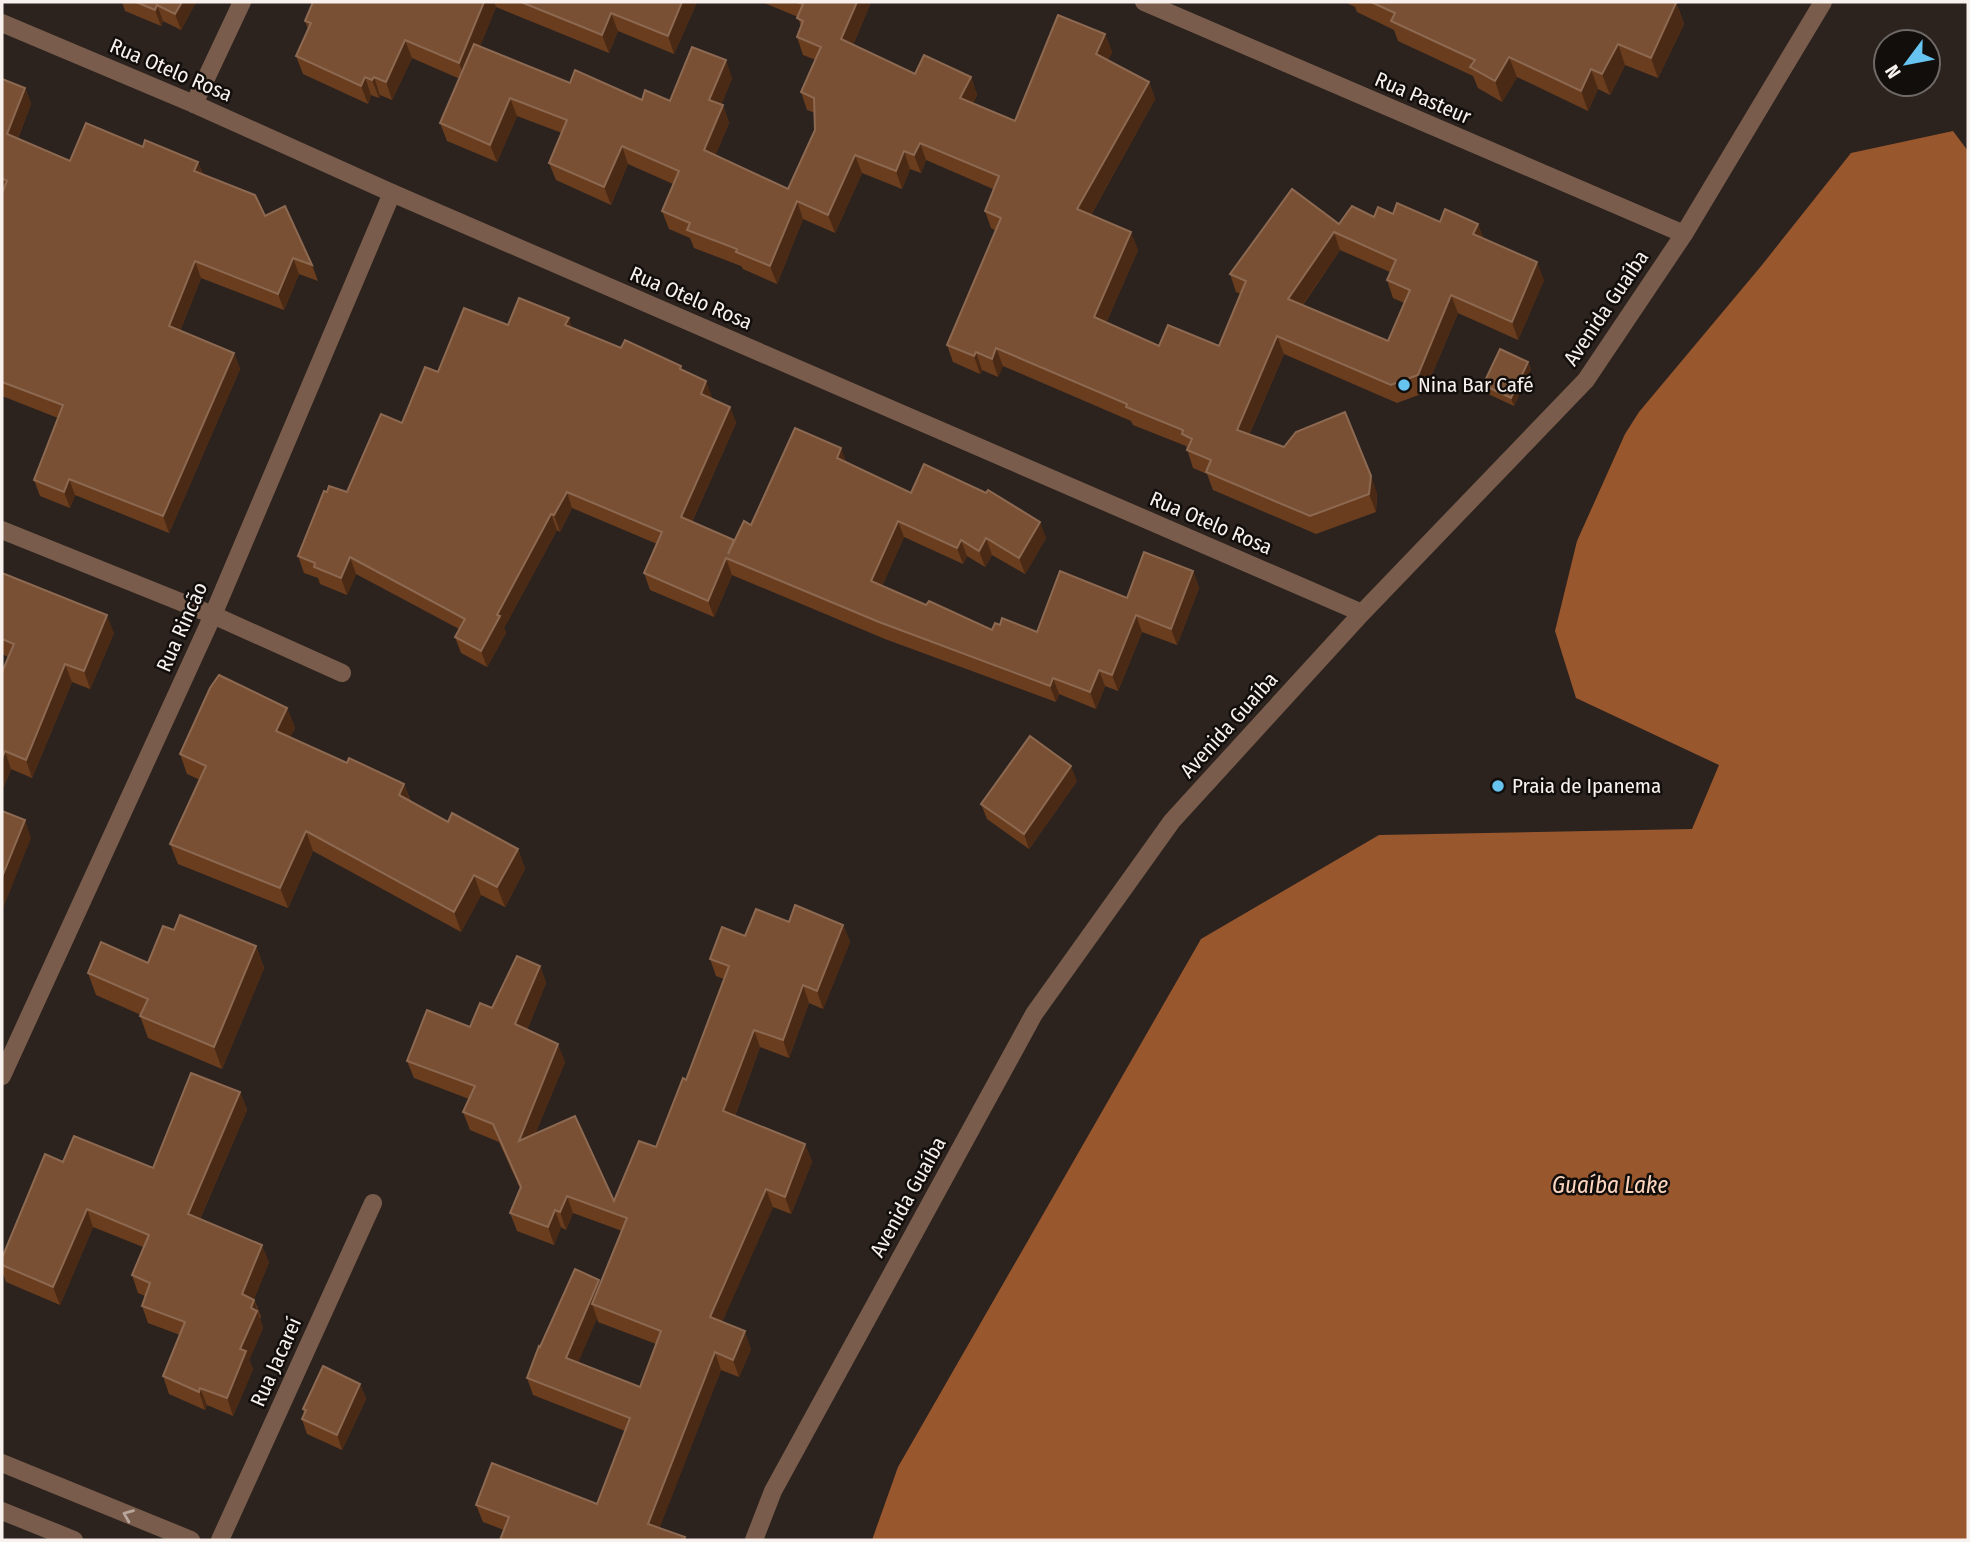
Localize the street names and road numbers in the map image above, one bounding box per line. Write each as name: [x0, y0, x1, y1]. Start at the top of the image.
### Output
street label: Rua Otelo Rosa: [106, 33, 236, 107]
street label: Rua Pasteur: [1371, 66, 1476, 130]
street label: Avenida Guaíba: [1558, 245, 1654, 371]
street label: Rua Otelo Rosa: [626, 261, 756, 335]
street label: Rua Otelo Rosa: [1146, 486, 1276, 560]
street label: Rua Rincão: [151, 578, 213, 676]
street label: Avenida Guaíba: [1175, 667, 1283, 783]
street label: Avenida Guaíba: [864, 1132, 952, 1262]
street label: Rua Jacareí: [245, 1313, 307, 1411]

